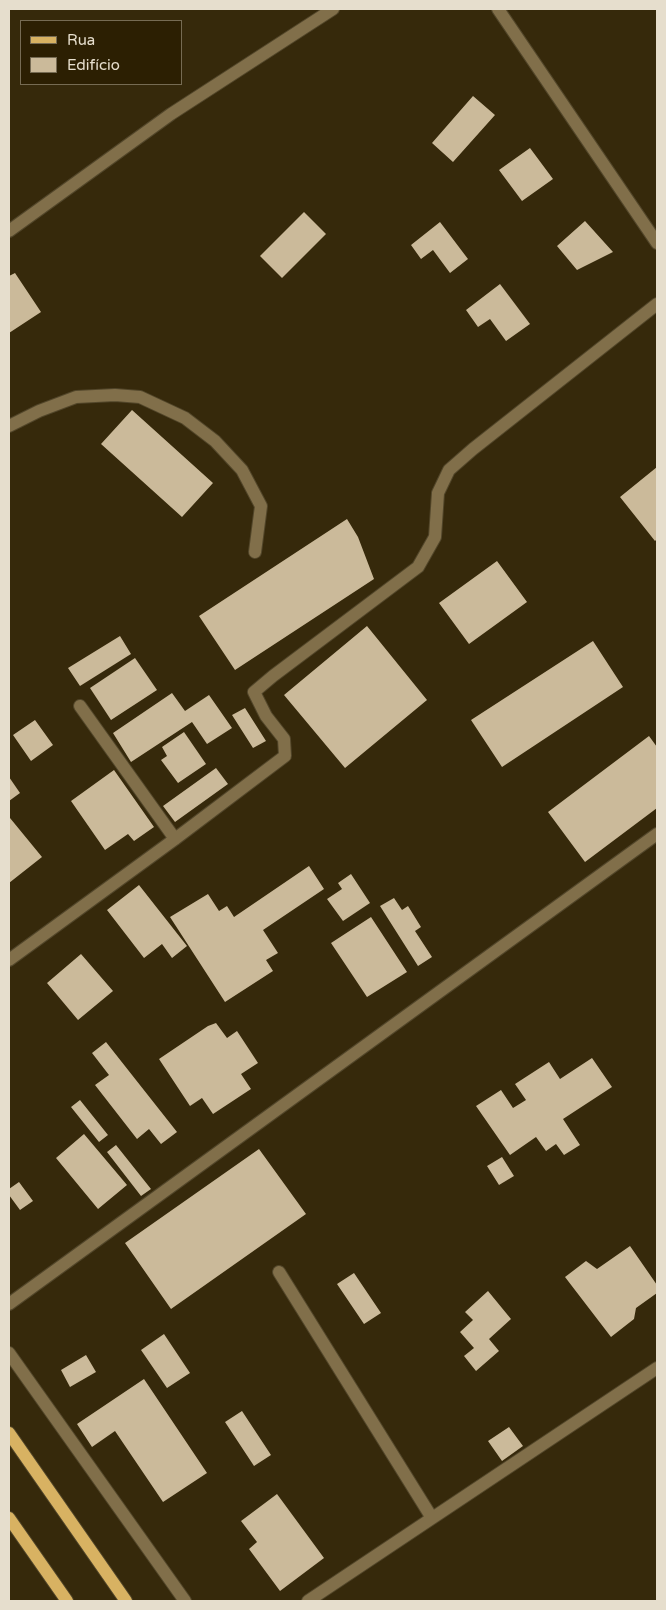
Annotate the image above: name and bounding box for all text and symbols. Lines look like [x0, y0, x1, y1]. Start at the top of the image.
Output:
legend [20, 20, 182, 85]
text: Rua [67, 31, 95, 49]
text: Edifício [67, 56, 120, 74]

